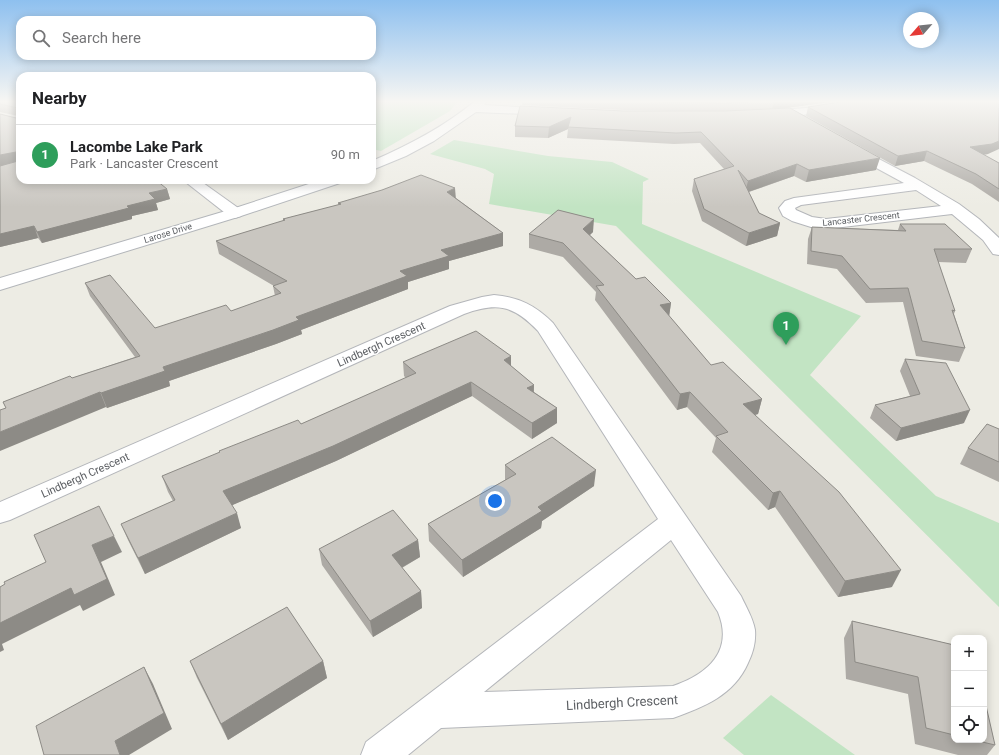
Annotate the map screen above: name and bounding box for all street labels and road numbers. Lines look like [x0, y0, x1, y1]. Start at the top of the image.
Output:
street label: Lancaster Crescent [822, 210, 900, 228]
street label: Larose Drive [143, 221, 193, 245]
street label: Lindbergh Crescent [335, 319, 428, 370]
street label: Lindbergh Crescent [39, 450, 132, 501]
street label: Lindbergh Crescent [566, 692, 679, 713]

